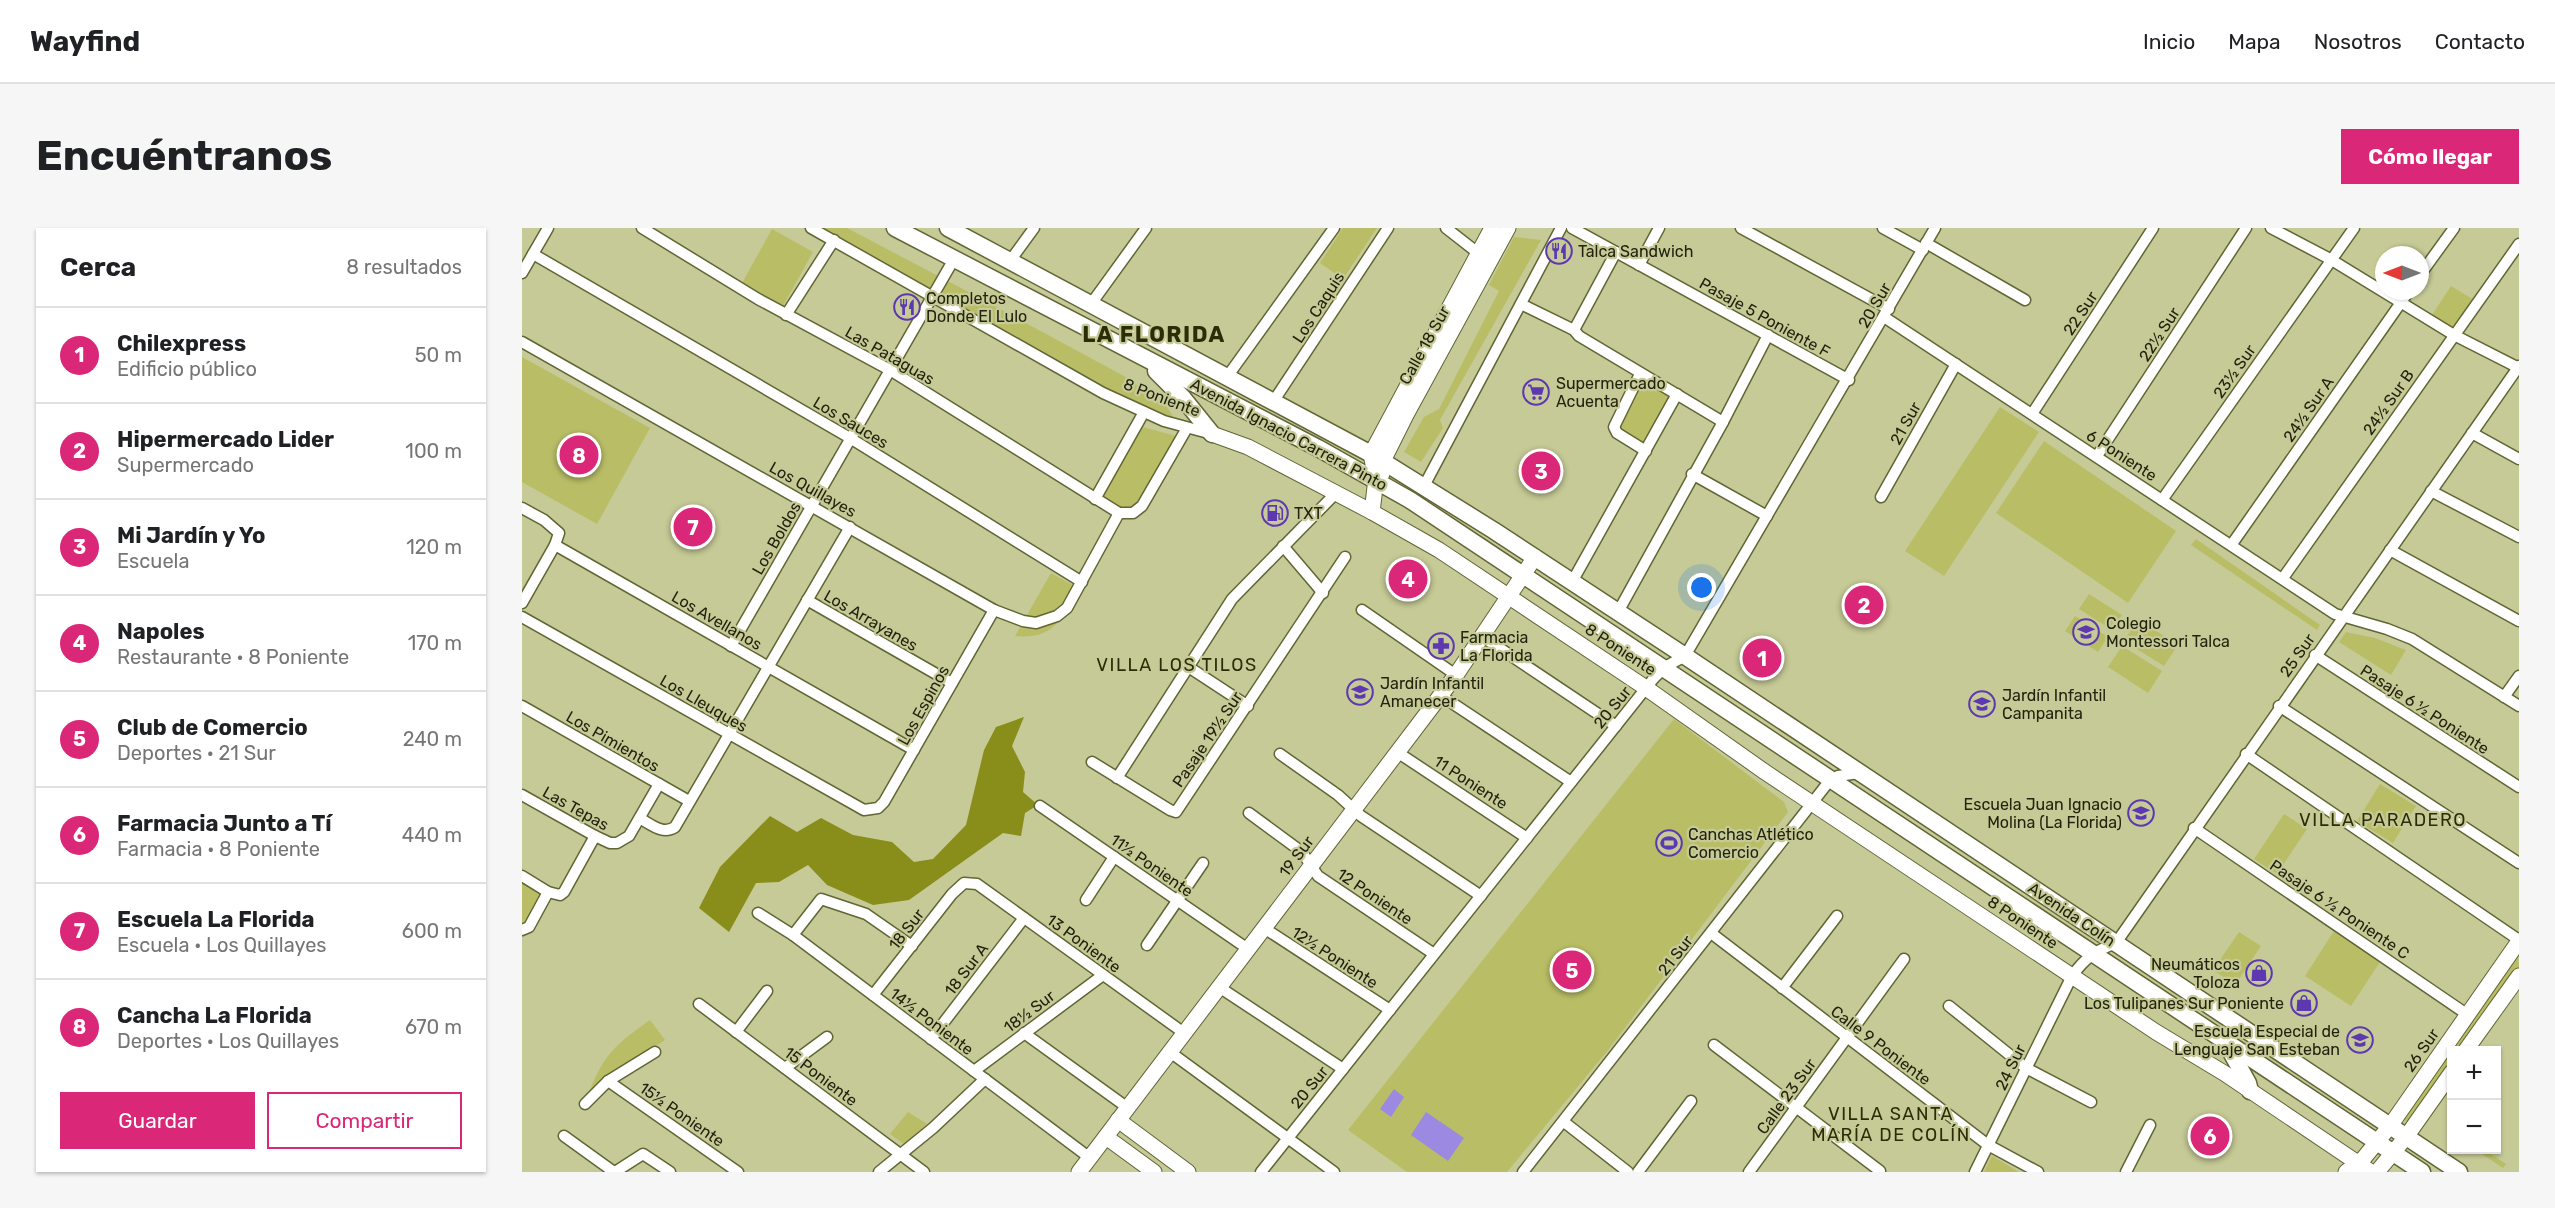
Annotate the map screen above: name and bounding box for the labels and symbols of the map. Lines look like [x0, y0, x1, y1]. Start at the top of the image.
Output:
restaurant icon: Talca Sandwich [1544, 236, 1574, 266]
place label: Talca Sandwich [1578, 242, 1693, 261]
north arrow [2375, 246, 2429, 300]
street label: Los Caquis [1288, 268, 1348, 346]
street label: Pasaje 5 Poniente F [1696, 274, 1833, 361]
street label: 20 Sur [1854, 279, 1895, 331]
street label: 22 Sur [2059, 288, 2102, 339]
place label: Completos Donde El Lulo [926, 289, 1027, 326]
restaurant icon: Completos Donde El Lulo [892, 292, 922, 322]
street label: Calle 18 Sur [1395, 303, 1454, 388]
street label: 22½ Sur [2135, 304, 2184, 365]
district label: LA FLORIDA [1082, 321, 1226, 348]
street label: Las Pataguas [842, 322, 938, 389]
street label: 23½ Sur [2209, 341, 2260, 402]
street label: 24½ Sur B [2359, 366, 2418, 439]
street label: 24½ Sur A [2279, 373, 2338, 445]
street label: 8 Poniente [1121, 374, 1203, 421]
street label: Avenida Ignacio Carrera Pinto [1187, 374, 1390, 495]
place label: Supermercado Acuenta [1556, 374, 1666, 411]
supermarket icon: Supermercado Acuenta [1521, 377, 1551, 407]
street label: Los Sauces [810, 393, 892, 452]
street label: 21 Sur [1886, 399, 1925, 448]
street label: 6 Poniente [2083, 426, 2161, 485]
pin: 8 [560, 432, 598, 478]
pin: 3 [1522, 448, 1560, 494]
street label: Los Quillayes [766, 458, 860, 521]
fuel station icon: TXT [1260, 498, 1290, 528]
street label: Los Boldos [748, 499, 805, 578]
pin: 7 [674, 504, 712, 550]
place label: TXT [1294, 504, 1323, 523]
pin: 4 [1388, 556, 1428, 602]
your location [1687, 573, 1716, 602]
pin: 2 [1844, 582, 1884, 628]
street label: Los Arrayanes [820, 586, 921, 655]
street label: Los Avellanos [668, 587, 765, 654]
place label: Colegio Montessori Talca [2106, 614, 2230, 651]
school or university icon: Colegio Montessori Talca [2071, 617, 2101, 647]
street label: 8 Poniente [1582, 619, 1660, 679]
place label: Farmacia La Florida [1460, 628, 1532, 665]
street label: 25 Sur [2276, 630, 2319, 681]
pharmacy icon: Farmacia La Florida [1426, 631, 1456, 661]
pin: 1 [1742, 636, 1782, 680]
district label: VILLA LOS TILOS [1096, 654, 1258, 676]
street label: Pasaje 6 ½ Poniente [2357, 661, 2493, 758]
street label: Los Espinos [894, 662, 953, 749]
street label: Los Lleuques [657, 671, 751, 736]
place label: Jardín Infantil Amanecer [1380, 674, 1484, 711]
school or university icon: Jardín Infantil Amanecer [1345, 677, 1375, 707]
street label: 20 Sur [1590, 682, 1635, 732]
place label: Jardín Infantil Campanita [2002, 686, 2106, 723]
street label: Pasaje 19½ Sur [1168, 688, 1246, 791]
school or university icon: Jardín Infantil Campanita [1967, 689, 1997, 719]
street label: Los Pimientos [563, 707, 663, 776]
street label: 11 Poniente [1430, 751, 1511, 813]
street label: Las Tepas [539, 782, 612, 834]
place label: Escuela Juan Ignacio Molina (La Florida) [1964, 795, 2122, 832]
school or university icon: Escuela Juan Ignacio Molina (La Florida) [2126, 798, 2156, 828]
district label: VILLA PARADERO [2299, 809, 2467, 831]
place label: Canchas Atlético Comercio [1688, 825, 1814, 862]
sports icon: Canchas Atlético Comercio [1654, 828, 1684, 858]
street label: 11½ Poniente [1107, 830, 1197, 901]
street label: 19 Sur [1275, 832, 1318, 880]
street label: Pasaje 6 ½ Poniente C [2266, 856, 2413, 963]
street label: 12 Poniente [1333, 864, 1416, 929]
street label: Avenida Colín [2025, 878, 2119, 950]
street label: 8 Poniente [1984, 892, 2062, 953]
street label: 18 Sur [885, 905, 928, 954]
street label: 13 Poniente [1043, 910, 1125, 977]
street label: 12½ Poniente [1288, 922, 1382, 992]
street label: 21 Sur [1654, 931, 1697, 979]
street label: 18 Sur A [941, 939, 992, 999]
pin: 5 [1552, 948, 1592, 992]
place label: Neumáticos Toloza [2151, 955, 2240, 992]
shop icon: Neumáticos Toloza [2244, 958, 2274, 988]
street label: 14½ Poniente [886, 984, 977, 1059]
street label: 18½ Sur [1000, 986, 1059, 1037]
shop icon: Los Tulipanes Sur Poniente [2289, 988, 2319, 1018]
place label: Los Tulipanes Sur Poniente [2084, 994, 2284, 1013]
street label: Calle 9 Poniente [1827, 1002, 1934, 1089]
place label: Escuela Especial de Lenguaje San Esteban [2174, 1022, 2340, 1059]
school or university icon: Escuela Especial de Lenguaje San Esteban [2345, 1025, 2375, 1055]
street label: 26 Sur [2400, 1025, 2443, 1076]
street label: 24 Sur [1991, 1041, 2030, 1093]
street label: 15 Poniente [780, 1043, 861, 1110]
street label: Calle 23 Sur [1753, 1055, 1820, 1138]
street label: 20 Sur [1287, 1062, 1332, 1112]
street label: 15½ Poniente [636, 1078, 728, 1151]
district label: VILLA SANTA MARÍA DE COLÍN [1811, 1103, 1971, 1146]
pin: 6 [2190, 1114, 2230, 1158]

